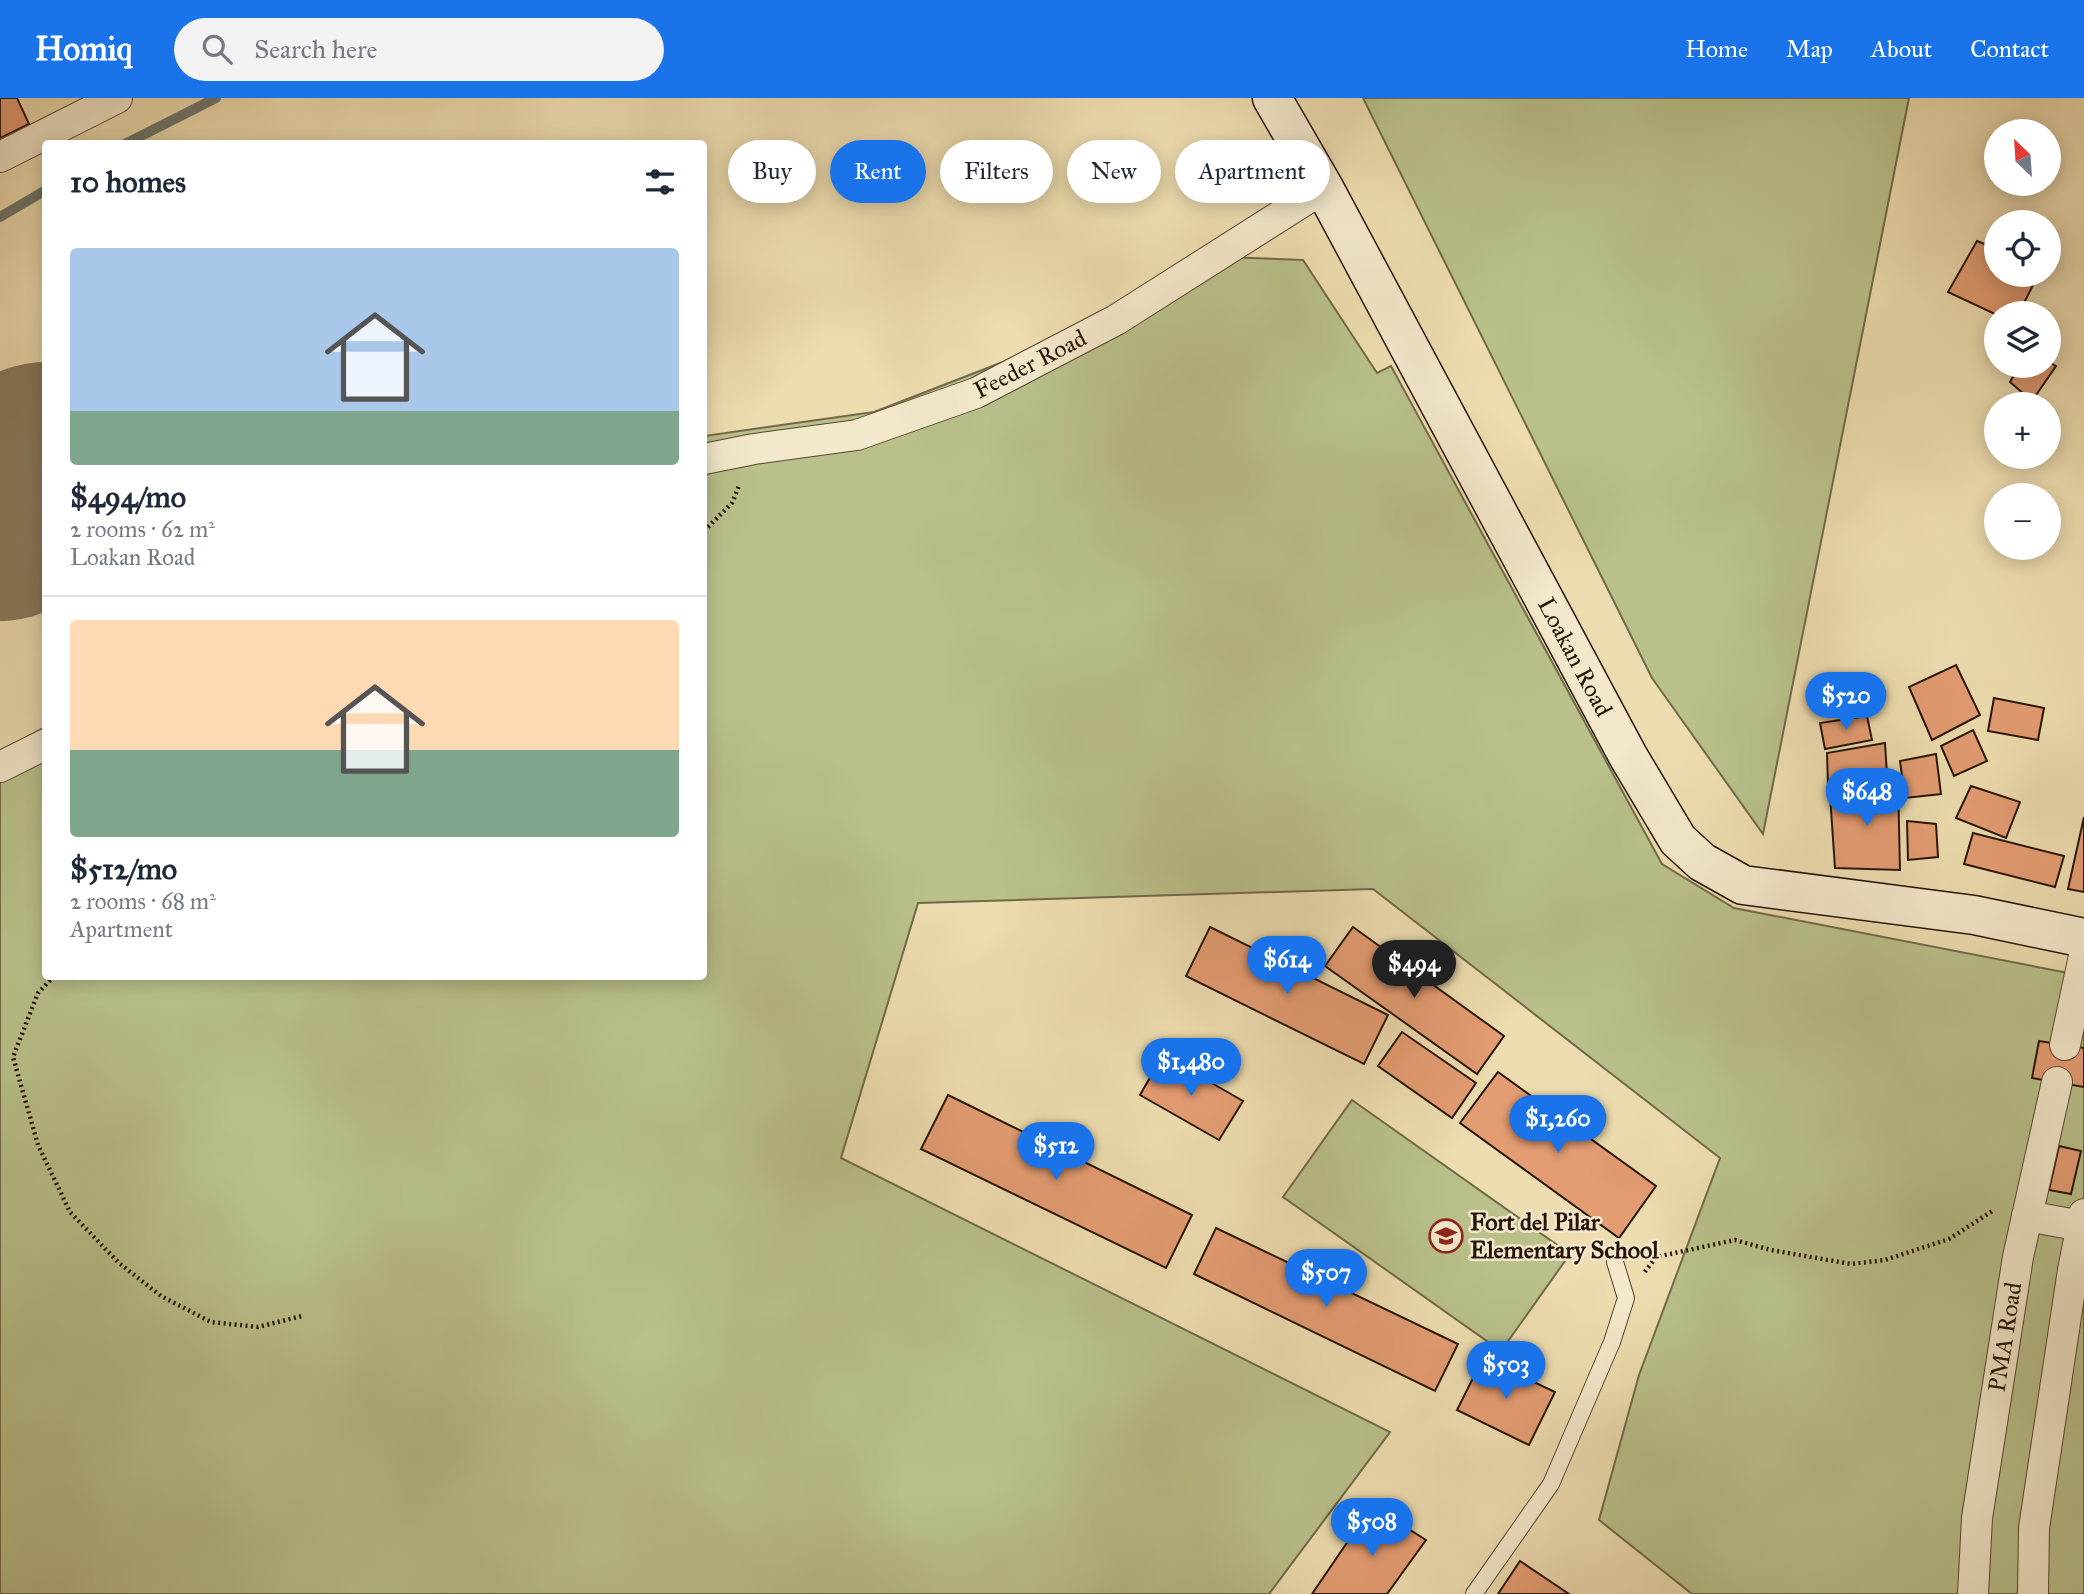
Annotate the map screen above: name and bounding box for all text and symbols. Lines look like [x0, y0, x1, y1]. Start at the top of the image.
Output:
search box [174, 18, 664, 81]
text: Homiq [35, 29, 132, 69]
icon: search [198, 30, 236, 68]
text: Search here [254, 33, 377, 65]
text: Home [1685, 34, 1748, 64]
text: Map [1786, 34, 1833, 64]
text: About [1871, 34, 1932, 64]
text: Contact [1970, 34, 2049, 64]
north arrow [1984, 119, 2062, 196]
map controls [1984, 119, 2061, 560]
chip: Buy [728, 140, 816, 203]
chip: Rent [830, 140, 926, 203]
chip: Filters [940, 140, 1053, 203]
chip: New [1067, 140, 1161, 203]
chip: Apartment [1175, 140, 1330, 203]
icon: filters [641, 163, 679, 201]
text: 10 homes [70, 164, 186, 200]
button: locate [1984, 210, 2061, 287]
icon: home [312, 294, 438, 420]
button: layers [1984, 301, 2061, 378]
street label: Feeder Road [969, 323, 1091, 405]
button: + [1984, 392, 2061, 469]
text: $494/mo [70, 479, 186, 515]
button: − [1984, 483, 2061, 560]
text: 2 rooms · 62 m² [70, 515, 215, 543]
text: Loakan Road [70, 543, 195, 571]
street label: Loakan Road [1531, 592, 1619, 722]
icon: home [312, 666, 438, 792]
pin: $520 [1805, 672, 1887, 732]
text: $520 [1821, 681, 1871, 709]
pin: $648 [1826, 768, 1908, 828]
text: $648 [1842, 777, 1892, 805]
text: $512/mo [70, 851, 177, 887]
text: 2 rooms · 68 m² [70, 887, 216, 915]
text: Apartment [70, 915, 173, 943]
pin: $614 [1246, 936, 1328, 996]
pin: $494 [1373, 940, 1455, 1000]
text: $614 [1263, 945, 1311, 973]
text: $494 [1388, 949, 1440, 977]
pin: $1,480 [1134, 1038, 1248, 1098]
text: $1,480 [1157, 1047, 1225, 1075]
pin: $1,260 [1501, 1096, 1615, 1155]
text: $1,260 [1525, 1104, 1591, 1132]
pin: $512 [1015, 1122, 1097, 1182]
text: $512 [1034, 1131, 1078, 1159]
place label: Fort del Pilar Elementary School [1470, 1207, 1659, 1265]
school or university icon: Fort del Pilar Elementary School [1427, 1217, 1465, 1255]
pin: $507 [1285, 1250, 1367, 1309]
text: $507 [1301, 1258, 1351, 1286]
street label: PMA Road [1982, 1280, 2028, 1394]
pin: $503 [1465, 1342, 1547, 1401]
text: $503 [1482, 1350, 1530, 1378]
pin: $508 [1331, 1498, 1413, 1558]
text: $508 [1347, 1507, 1397, 1535]

